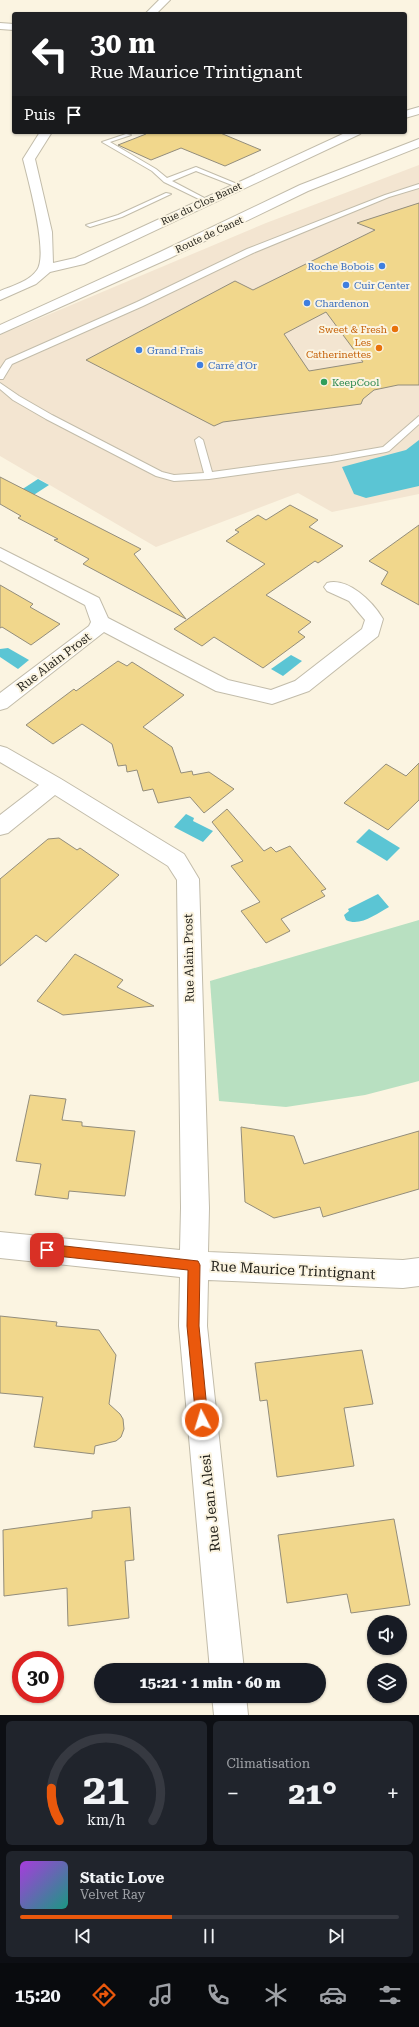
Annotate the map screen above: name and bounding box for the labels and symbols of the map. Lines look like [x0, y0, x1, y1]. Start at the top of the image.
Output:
street label: Rue du Clos Banet [159, 180, 243, 227]
street label: Route de Canet [174, 214, 245, 255]
place label: Roche Bobois [308, 261, 374, 272]
marker: Roche Bobois [377, 261, 387, 271]
marker: Cuir Center [341, 280, 351, 290]
place label: Cuir Center [354, 280, 410, 291]
marker: Chardenon [302, 298, 312, 308]
place label: Chardenon [315, 298, 370, 309]
place label: Sweet & Fresh [319, 324, 388, 335]
marker: Sweet & Fresh [390, 324, 400, 334]
place label: Les Catherinettes [306, 337, 371, 360]
marker: Les Catherinettes [374, 343, 384, 353]
marker: Grand Frais [134, 345, 144, 355]
place label: Grand Frais [147, 345, 203, 356]
marker: Carré d'Or [195, 360, 205, 370]
place label: Carré d'Or [208, 360, 257, 371]
marker: KeepCool [319, 377, 329, 387]
place label: KeepCool [332, 377, 379, 388]
street label: Rue Alain Prost [14, 629, 94, 694]
street label: Rue Alain Prost [181, 913, 197, 1002]
pin [30, 1233, 64, 1267]
street label: Rue Maurice Trintignant [210, 1258, 376, 1282]
position arrow [181, 1399, 223, 1441]
street label: Rue Jean Alesi [197, 1453, 223, 1553]
speed limit sign: 30 [12, 1651, 64, 1703]

